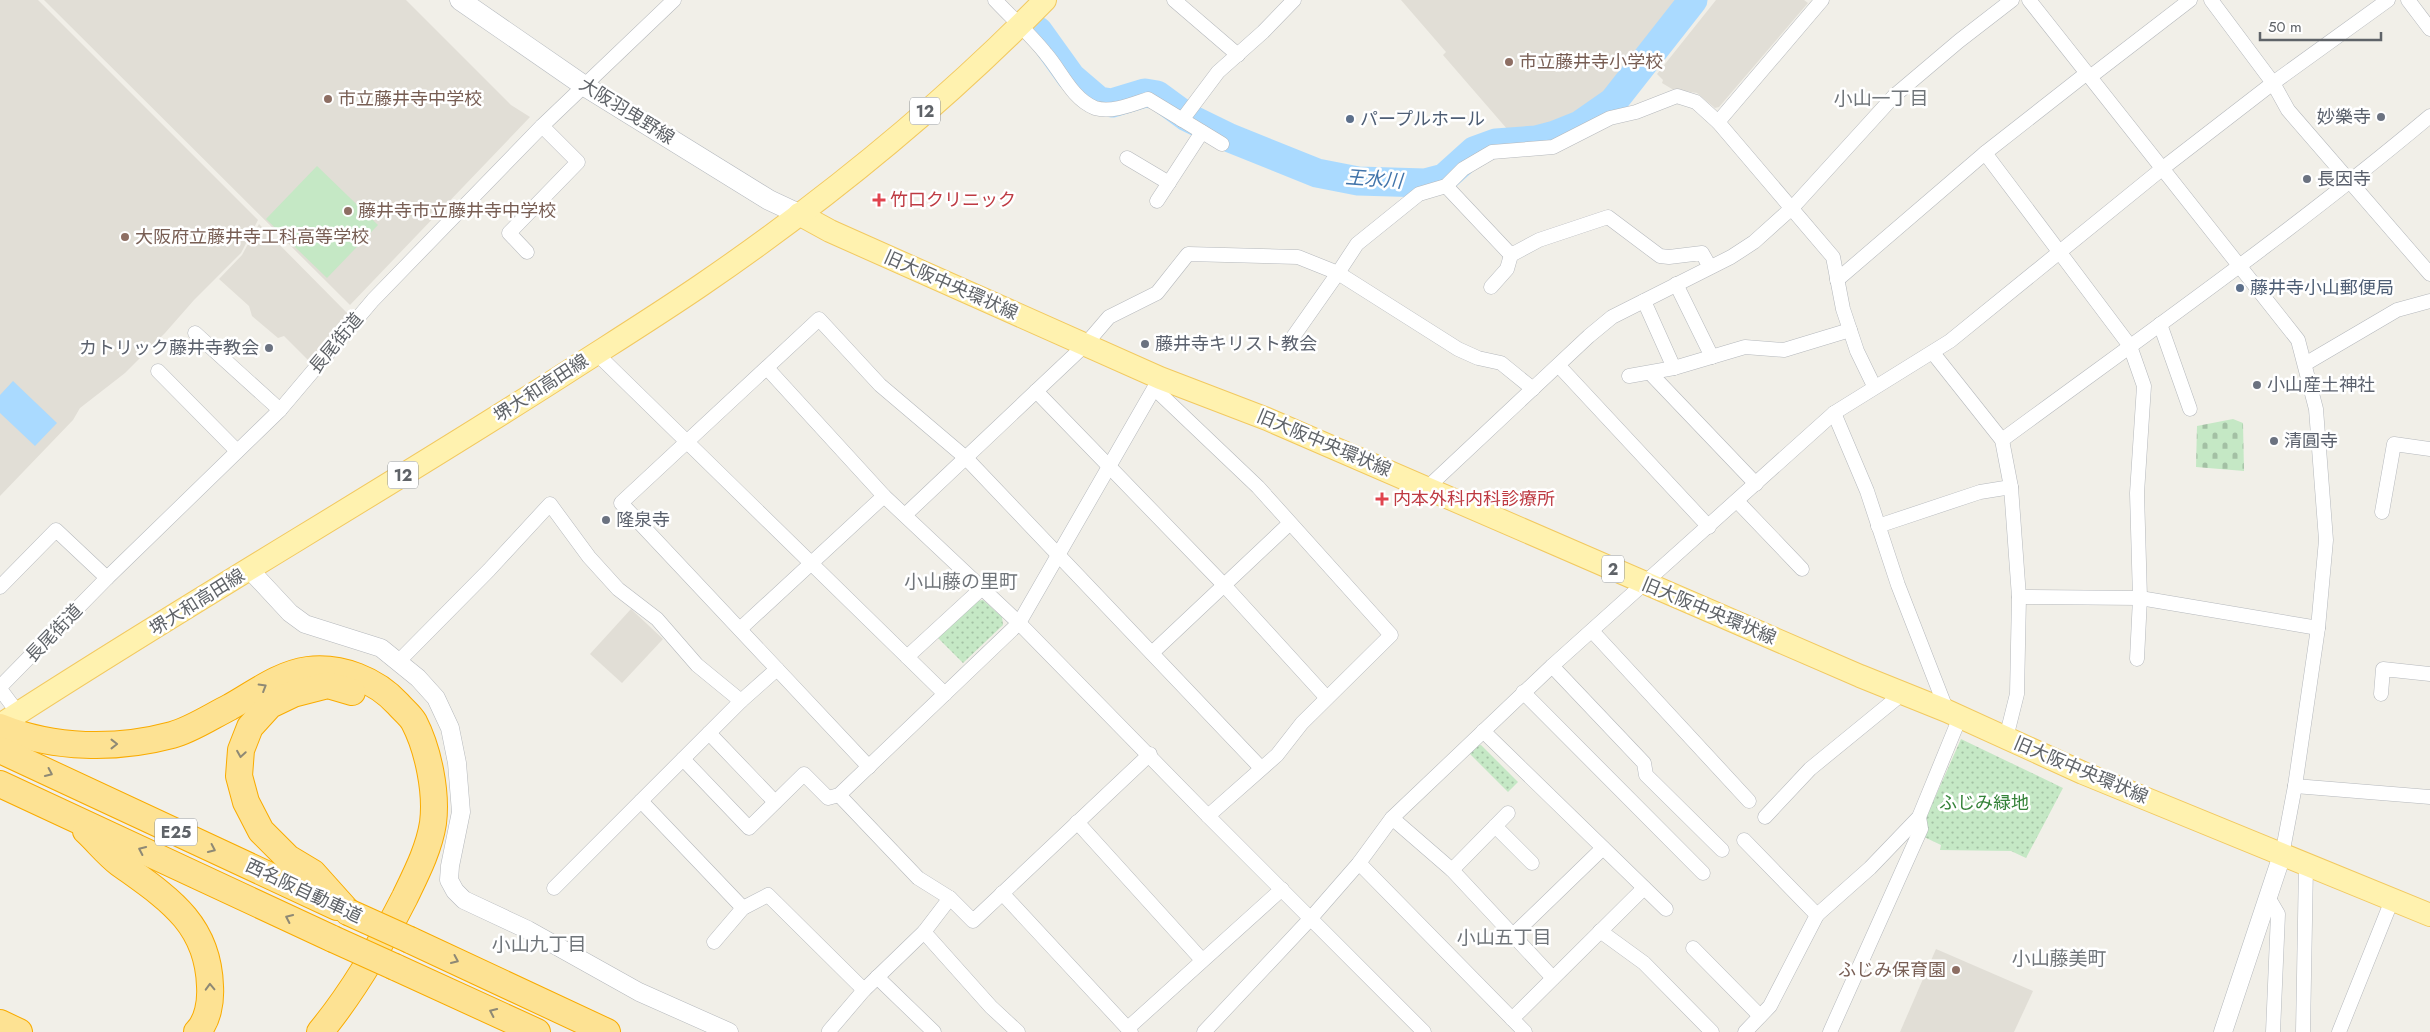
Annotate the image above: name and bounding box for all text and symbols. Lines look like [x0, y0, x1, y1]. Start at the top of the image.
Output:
scale bar [2260, 10, 2381, 42]
text: 50 m [2268, 16, 2302, 38]
place label: 市立藤井寺小学校 [1519, 49, 1663, 75]
marker: 市立藤井寺小学校 [1503, 56, 1515, 68]
street label: 大阪羽曳野線 [574, 71, 680, 151]
district label: 小山一丁目 [1833, 85, 1929, 112]
place label: 市立藤井寺中学校 [338, 86, 482, 112]
marker: 市立藤井寺中学校 [322, 93, 334, 105]
road number: 12 [910, 98, 940, 124]
place label: 妙樂寺 [2317, 104, 2371, 130]
place label: パープルホール [1360, 106, 1485, 132]
marker: 妙樂寺 [2375, 111, 2387, 123]
marker: パープルホール [1344, 113, 1356, 125]
water label: 王水川 [1345, 164, 1405, 195]
place label: 長因寺 [2317, 166, 2371, 192]
marker: 長因寺 [2301, 173, 2313, 185]
place label: 竹口クリニック [890, 187, 1016, 213]
marker: 竹口クリニック [872, 193, 886, 207]
place label: 藤井寺市立藤井寺中学校 [358, 198, 556, 224]
marker: 藤井寺市立藤井寺中学校 [342, 205, 354, 217]
place label: 大阪府立藤井寺工科高等学校 [135, 224, 369, 250]
marker: 大阪府立藤井寺工科高等学校 [119, 231, 131, 243]
street label: 旧大阪中央環状線 [880, 244, 1022, 326]
place label: 藤井寺小山郵便局 [2250, 275, 2394, 301]
marker: 藤井寺小山郵便局 [2234, 282, 2246, 294]
street label: 長尾街道 [303, 307, 369, 379]
place label: 藤井寺キリスト教会 [1155, 331, 1317, 357]
place label: カトリック藤井寺教会 [79, 335, 259, 361]
marker: 藤井寺キリスト教会 [1139, 338, 1151, 350]
marker: カトリック藤井寺教会 [263, 342, 275, 354]
street label: 堺大和高田線 [489, 348, 593, 428]
place label: 小山産土神社 [2267, 372, 2375, 398]
marker: 小山産土神社 [2251, 379, 2263, 391]
street label: 旧大阪中央環状線 [1253, 403, 1395, 483]
place label: 清圓寺 [2284, 428, 2338, 454]
marker: 清圓寺 [2268, 435, 2280, 447]
road number: 12 [388, 462, 418, 488]
place label: 内本外科内科診療所 [1393, 486, 1555, 512]
marker: 内本外科内科診療所 [1375, 492, 1389, 506]
place label: 隆泉寺 [616, 507, 670, 533]
marker: 隆泉寺 [600, 514, 612, 526]
road number: 2 [1602, 556, 1624, 582]
street label: 堺大和高田線 [144, 562, 250, 642]
district label: 小山藤の里町 [904, 568, 1018, 595]
street label: 旧大阪中央環状線 [1638, 571, 1780, 651]
street label: 長尾街道 [20, 598, 88, 668]
one-way arrow [258, 683, 267, 693]
street label: 旧大阪中央環状線 [2010, 730, 2152, 810]
one-way arrow [110, 739, 118, 750]
one-way arrow [237, 750, 247, 759]
one-way arrow [44, 767, 53, 777]
park label: ふじみ緑地 [1939, 790, 2029, 816]
road number: E25 [155, 819, 197, 846]
one-way arrow [207, 842, 216, 853]
one-way arrow [138, 846, 147, 856]
street label: 西名阪自動車道 [241, 853, 367, 929]
one-way arrow [285, 914, 294, 924]
district label: 小山五丁目 [1456, 924, 1552, 951]
district label: 小山九丁目 [491, 931, 587, 958]
district label: 小山藤美町 [2011, 945, 2107, 972]
one-way arrow [450, 954, 459, 965]
place label: ふじみ保育園 [1838, 957, 1946, 983]
marker: ふじみ保育園 [1950, 964, 1962, 976]
one-way arrow [205, 983, 215, 990]
one-way arrow [489, 1008, 498, 1018]

